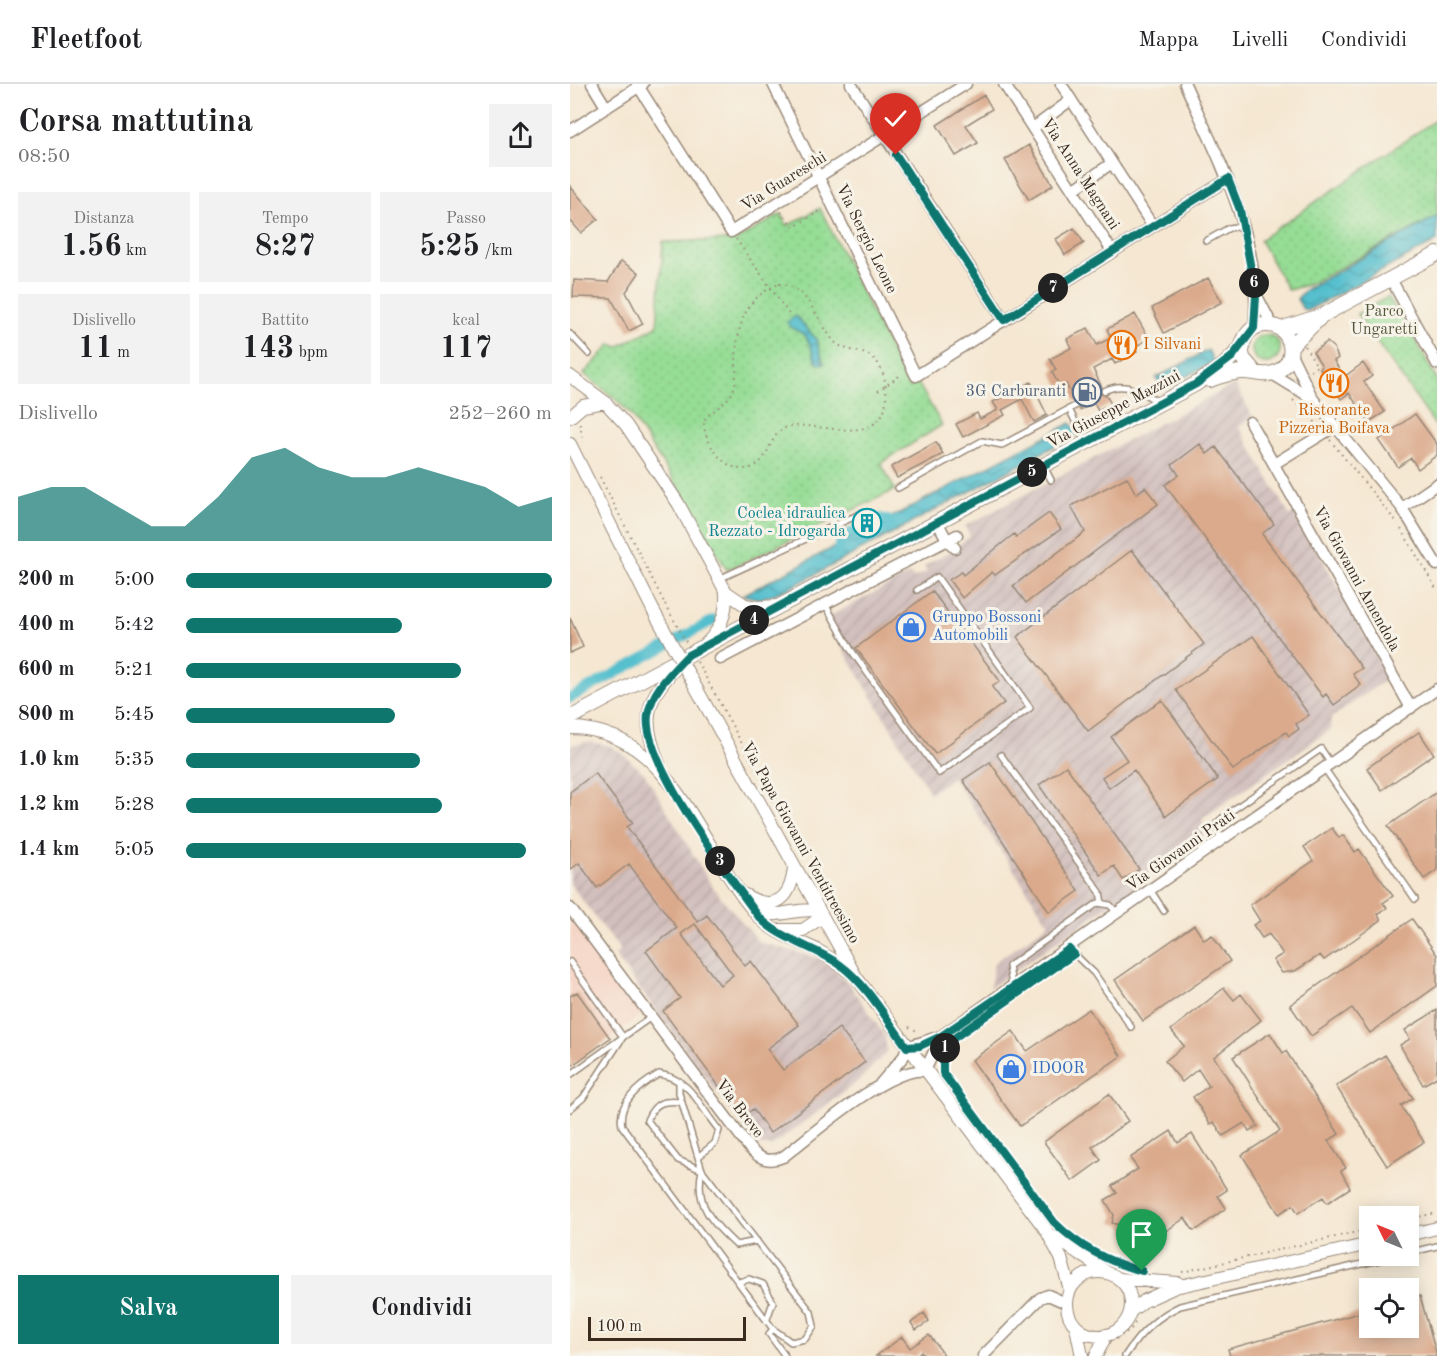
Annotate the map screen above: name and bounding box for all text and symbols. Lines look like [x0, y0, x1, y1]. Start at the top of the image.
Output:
text: Fleetfoot [30, 27, 142, 55]
text: Mappa [1138, 30, 1199, 51]
text: Livelli [1232, 30, 1288, 51]
text: Condividi [1321, 30, 1407, 51]
pin [870, 93, 921, 155]
icon: check [879, 102, 912, 135]
button: share [489, 104, 552, 167]
text: Corsa mattutina [18, 106, 253, 139]
street label: Via Anna Magnani [1038, 115, 1122, 233]
text: 08:50 [18, 147, 70, 167]
street label: Via Guareschi [739, 149, 829, 215]
street label: Via Sergio Leone [833, 182, 899, 296]
text: Distanza [74, 211, 134, 227]
text: Tempo [262, 211, 308, 227]
text: Passo [446, 211, 486, 227]
text: 1.56 [61, 232, 122, 262]
text: 8:27 [255, 232, 315, 262]
text: 5:25 [419, 232, 480, 262]
text: km [122, 243, 147, 259]
text: /km [480, 243, 513, 259]
pin: 6 [1239, 268, 1269, 298]
pin: 7 [1038, 273, 1068, 303]
text: 6 [1249, 275, 1259, 291]
text: 7 [1048, 280, 1058, 296]
park label: Parco Ungaretti [1350, 304, 1418, 338]
text: Dislivello [72, 313, 136, 329]
text: Battito [261, 313, 309, 329]
text: kcal [452, 313, 480, 329]
restaurant icon: I Silvani [1106, 329, 1138, 361]
text: 11 [78, 334, 113, 364]
text: 143 [242, 334, 294, 364]
text: 117 [440, 334, 492, 364]
place label: I Silvani [1143, 337, 1201, 353]
text: m [113, 345, 130, 361]
text: bpm [294, 345, 328, 361]
restaurant icon: Ristorante Pizzeria Boifava [1318, 367, 1350, 399]
street label: Via Giuseppe Mazzini [1045, 368, 1183, 452]
fuel station icon: 3G Carburanti [1071, 376, 1103, 408]
place label: 3G Carburanti [966, 384, 1066, 400]
place label: Ristorante Pizzeria Boifava [1278, 403, 1390, 437]
text: Dislivello [18, 404, 98, 424]
text: 252–260 m [449, 404, 552, 424]
pin: 5 [1017, 457, 1047, 487]
text: 5 [1027, 464, 1037, 480]
street label: Via Giovanni Amendola [1310, 504, 1403, 654]
place label: Coclea idraulica Rezzato - Idrogarda [708, 506, 846, 540]
building icon: Coclea idraulica Rezzato - Idrogarda [851, 507, 883, 539]
text: 200 m [18, 570, 74, 590]
text: 5:00 [114, 570, 154, 590]
pin: 4 [739, 605, 769, 635]
place label: Gruppo Bossoni Automobili [932, 610, 1041, 644]
shop icon: Gruppo Bossoni Automobili [895, 611, 927, 643]
text: 4 [749, 612, 759, 628]
text: 400 m [18, 615, 74, 635]
text: 5:42 [114, 615, 154, 635]
text: 600 m [18, 660, 74, 680]
text: 5:21 [114, 660, 154, 680]
text: 800 m [18, 705, 74, 725]
text: 5:45 [114, 705, 154, 725]
street label: Via Papa Giovanni Ventitreesimo [738, 740, 862, 946]
text: 1.0 km [18, 750, 80, 770]
text: 5:35 [114, 750, 154, 770]
text: 1.2 km [18, 795, 80, 815]
text: 5:28 [114, 795, 154, 815]
street label: Via Giovanni Prati [1124, 808, 1238, 894]
text: 1.4 km [18, 840, 80, 860]
text: 5:05 [114, 840, 154, 860]
pin: 3 [705, 846, 735, 876]
text: 3 [715, 853, 725, 869]
pin: 1 [930, 1033, 960, 1063]
text: 1 [940, 1040, 950, 1056]
shop icon: IDOOR [995, 1053, 1027, 1085]
place label: IDOOR [1032, 1061, 1085, 1077]
street label: Via Breve [712, 1077, 766, 1141]
north arrow [1359, 1206, 1419, 1266]
map controls [1359, 1206, 1419, 1338]
pin [1116, 1209, 1167, 1271]
icon: arrive [1125, 1218, 1158, 1251]
button: Salva [18, 1275, 279, 1344]
button: Condividi [291, 1275, 552, 1344]
button: locate [1359, 1278, 1419, 1338]
scale bar [588, 1314, 746, 1342]
text: 100 m [597, 1319, 642, 1335]

